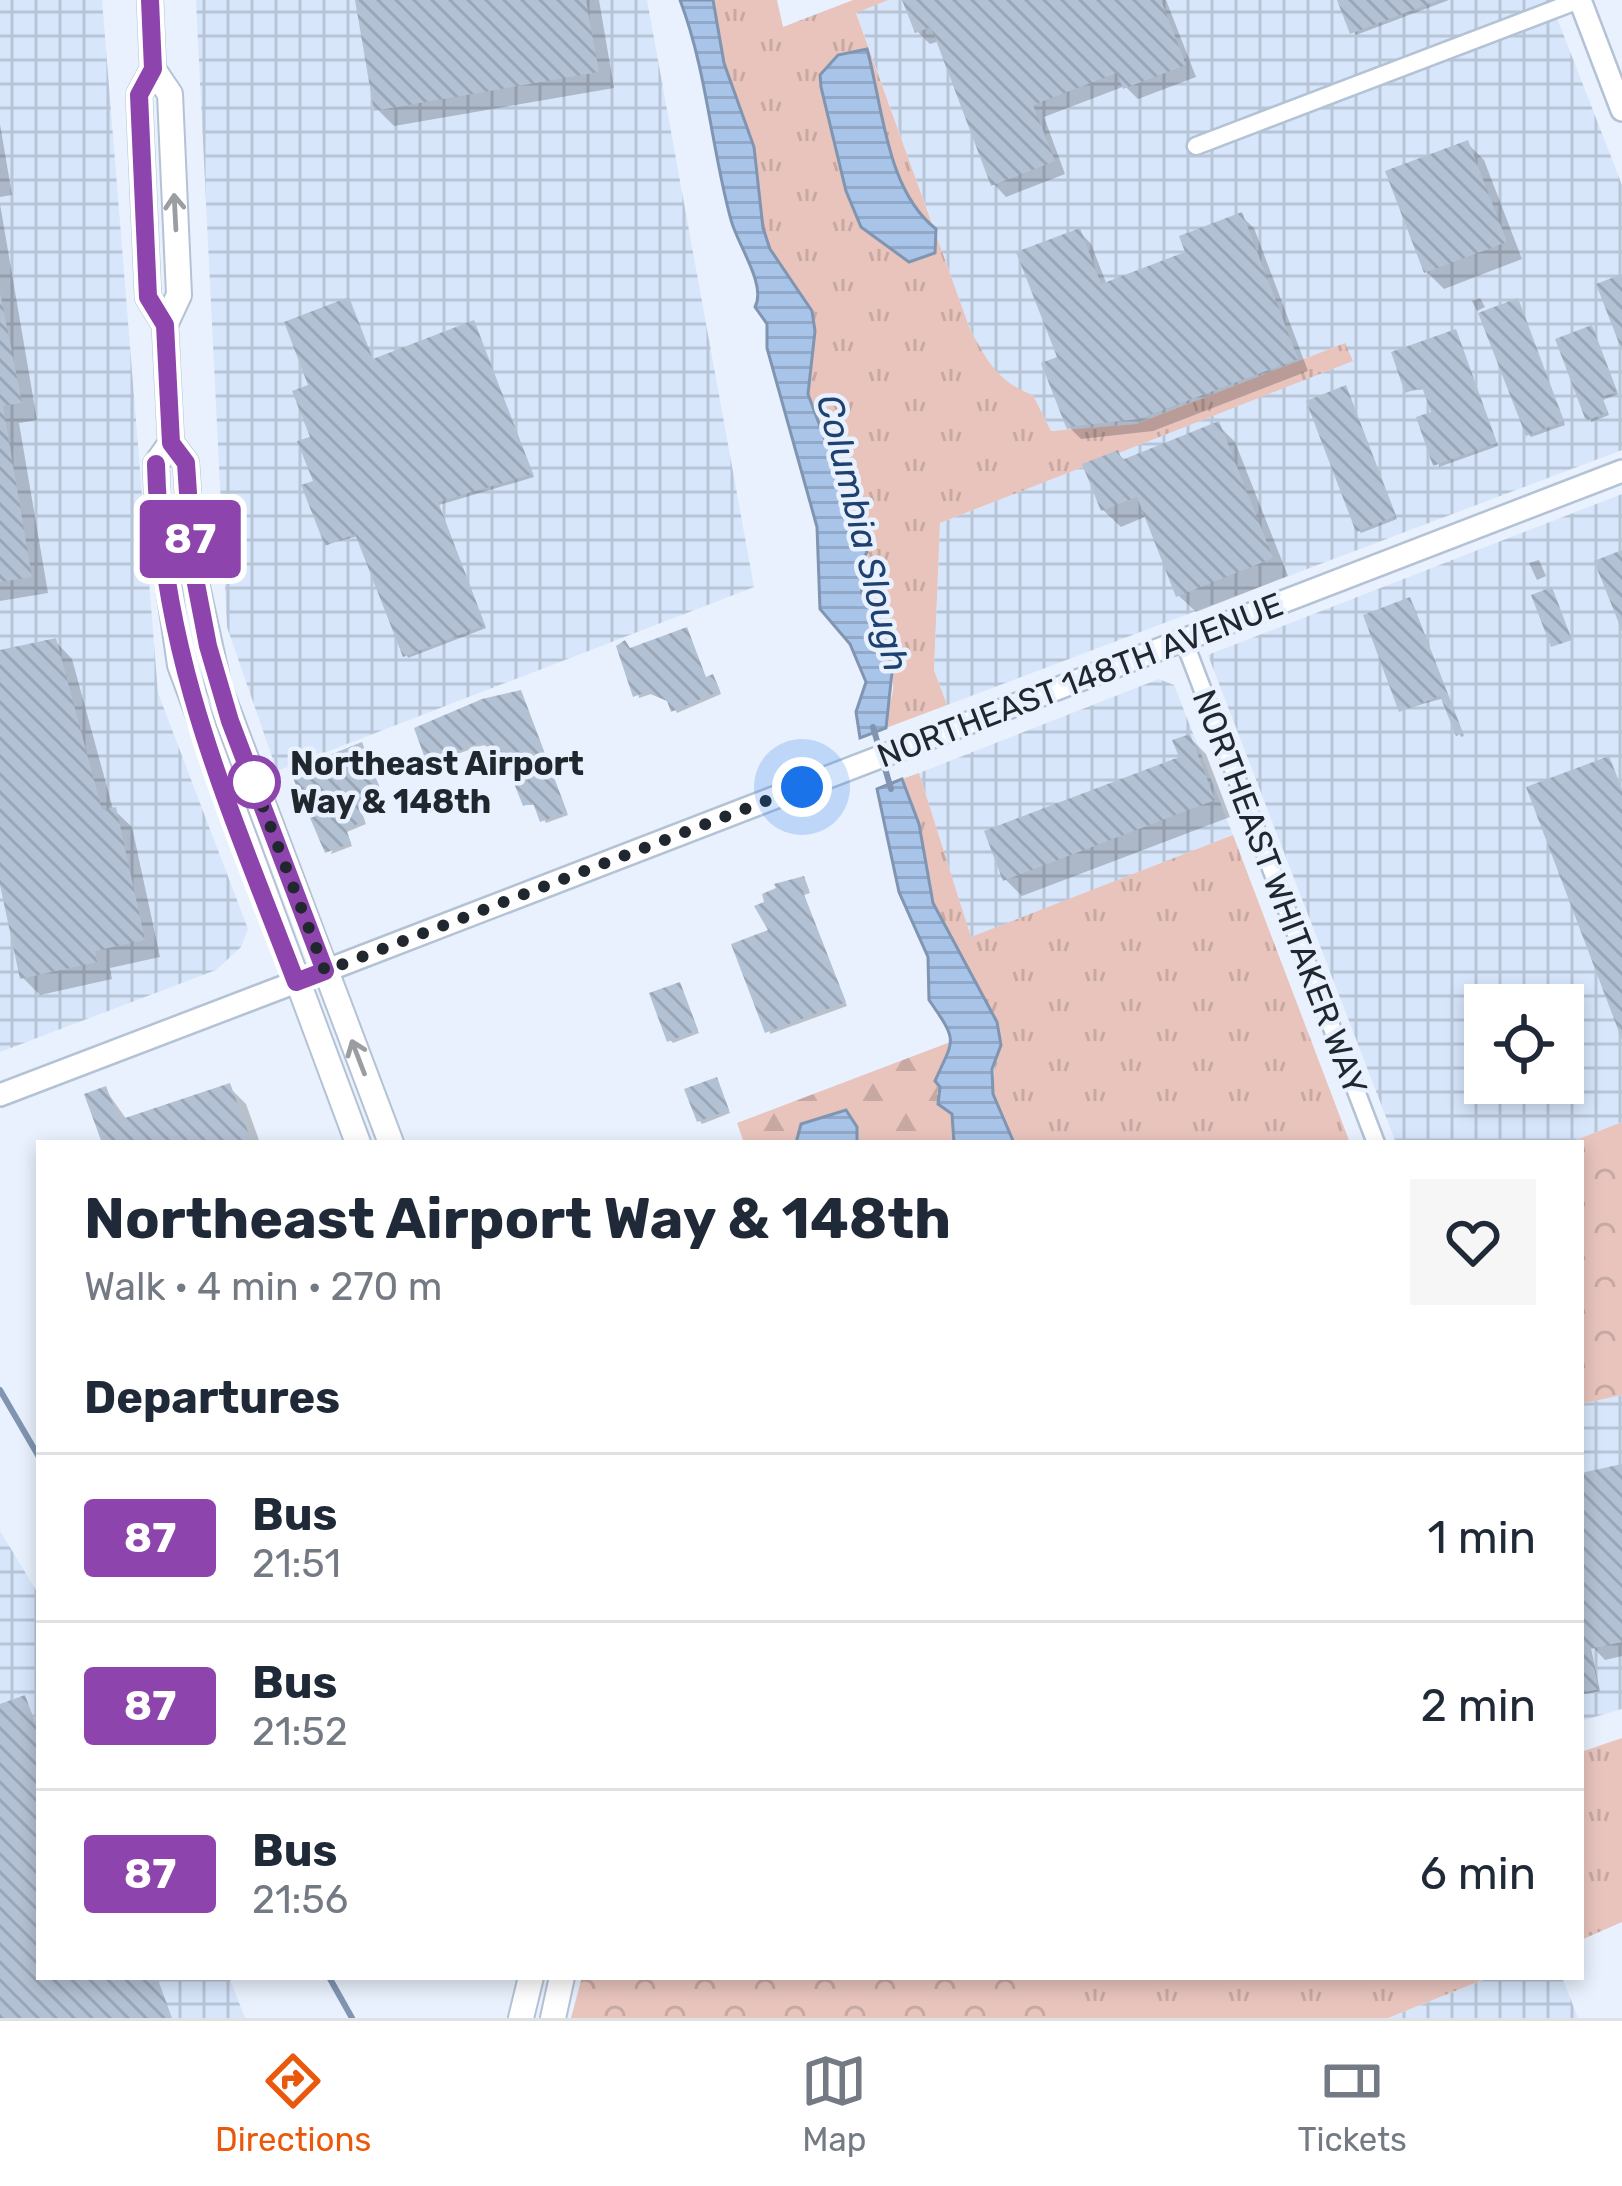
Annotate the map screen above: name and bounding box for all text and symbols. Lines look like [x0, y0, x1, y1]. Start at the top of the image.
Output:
one-way arrow [163, 193, 186, 232]
water label: Columbia Slough [808, 390, 918, 676]
line badge: 87 [136, 500, 244, 578]
text: 87 [164, 514, 216, 564]
street label: NORTHEAST 148TH AVENUE [872, 585, 1288, 775]
street label: NORTHEAST WHITAKER WAY [1185, 684, 1375, 1100]
place label: Northeast Airport Way & 148th [290, 744, 584, 821]
marker: Northeast Airport Way & 148th [229, 757, 279, 807]
your location [772, 757, 832, 817]
map controls [1464, 984, 1584, 1104]
button: locate [1464, 984, 1584, 1104]
one-way arrow [346, 1040, 368, 1077]
button: heart [1410, 1179, 1536, 1305]
text: Northeast Airport Way & 148th [84, 1185, 951, 1252]
text: Walk · 4 min · 270 m [84, 1264, 443, 1310]
text: Departures [84, 1371, 340, 1424]
text: Bus [252, 1488, 337, 1541]
text: 1 min [1428, 1511, 1536, 1564]
text: 87 [124, 1513, 176, 1563]
text: 21:51 [252, 1541, 341, 1587]
text: Bus [252, 1656, 337, 1709]
text: 2 min [1420, 1679, 1536, 1732]
text: 87 [124, 1681, 176, 1731]
text: 21:52 [252, 1709, 348, 1755]
text: Bus [252, 1824, 337, 1877]
text: 6 min [1420, 1847, 1536, 1900]
text: 87 [124, 1849, 176, 1899]
text: 21:56 [252, 1877, 348, 1923]
tab: Directions [215, 2048, 371, 2159]
tab: Map [801, 2048, 867, 2159]
tab: Tickets [1297, 2048, 1407, 2159]

